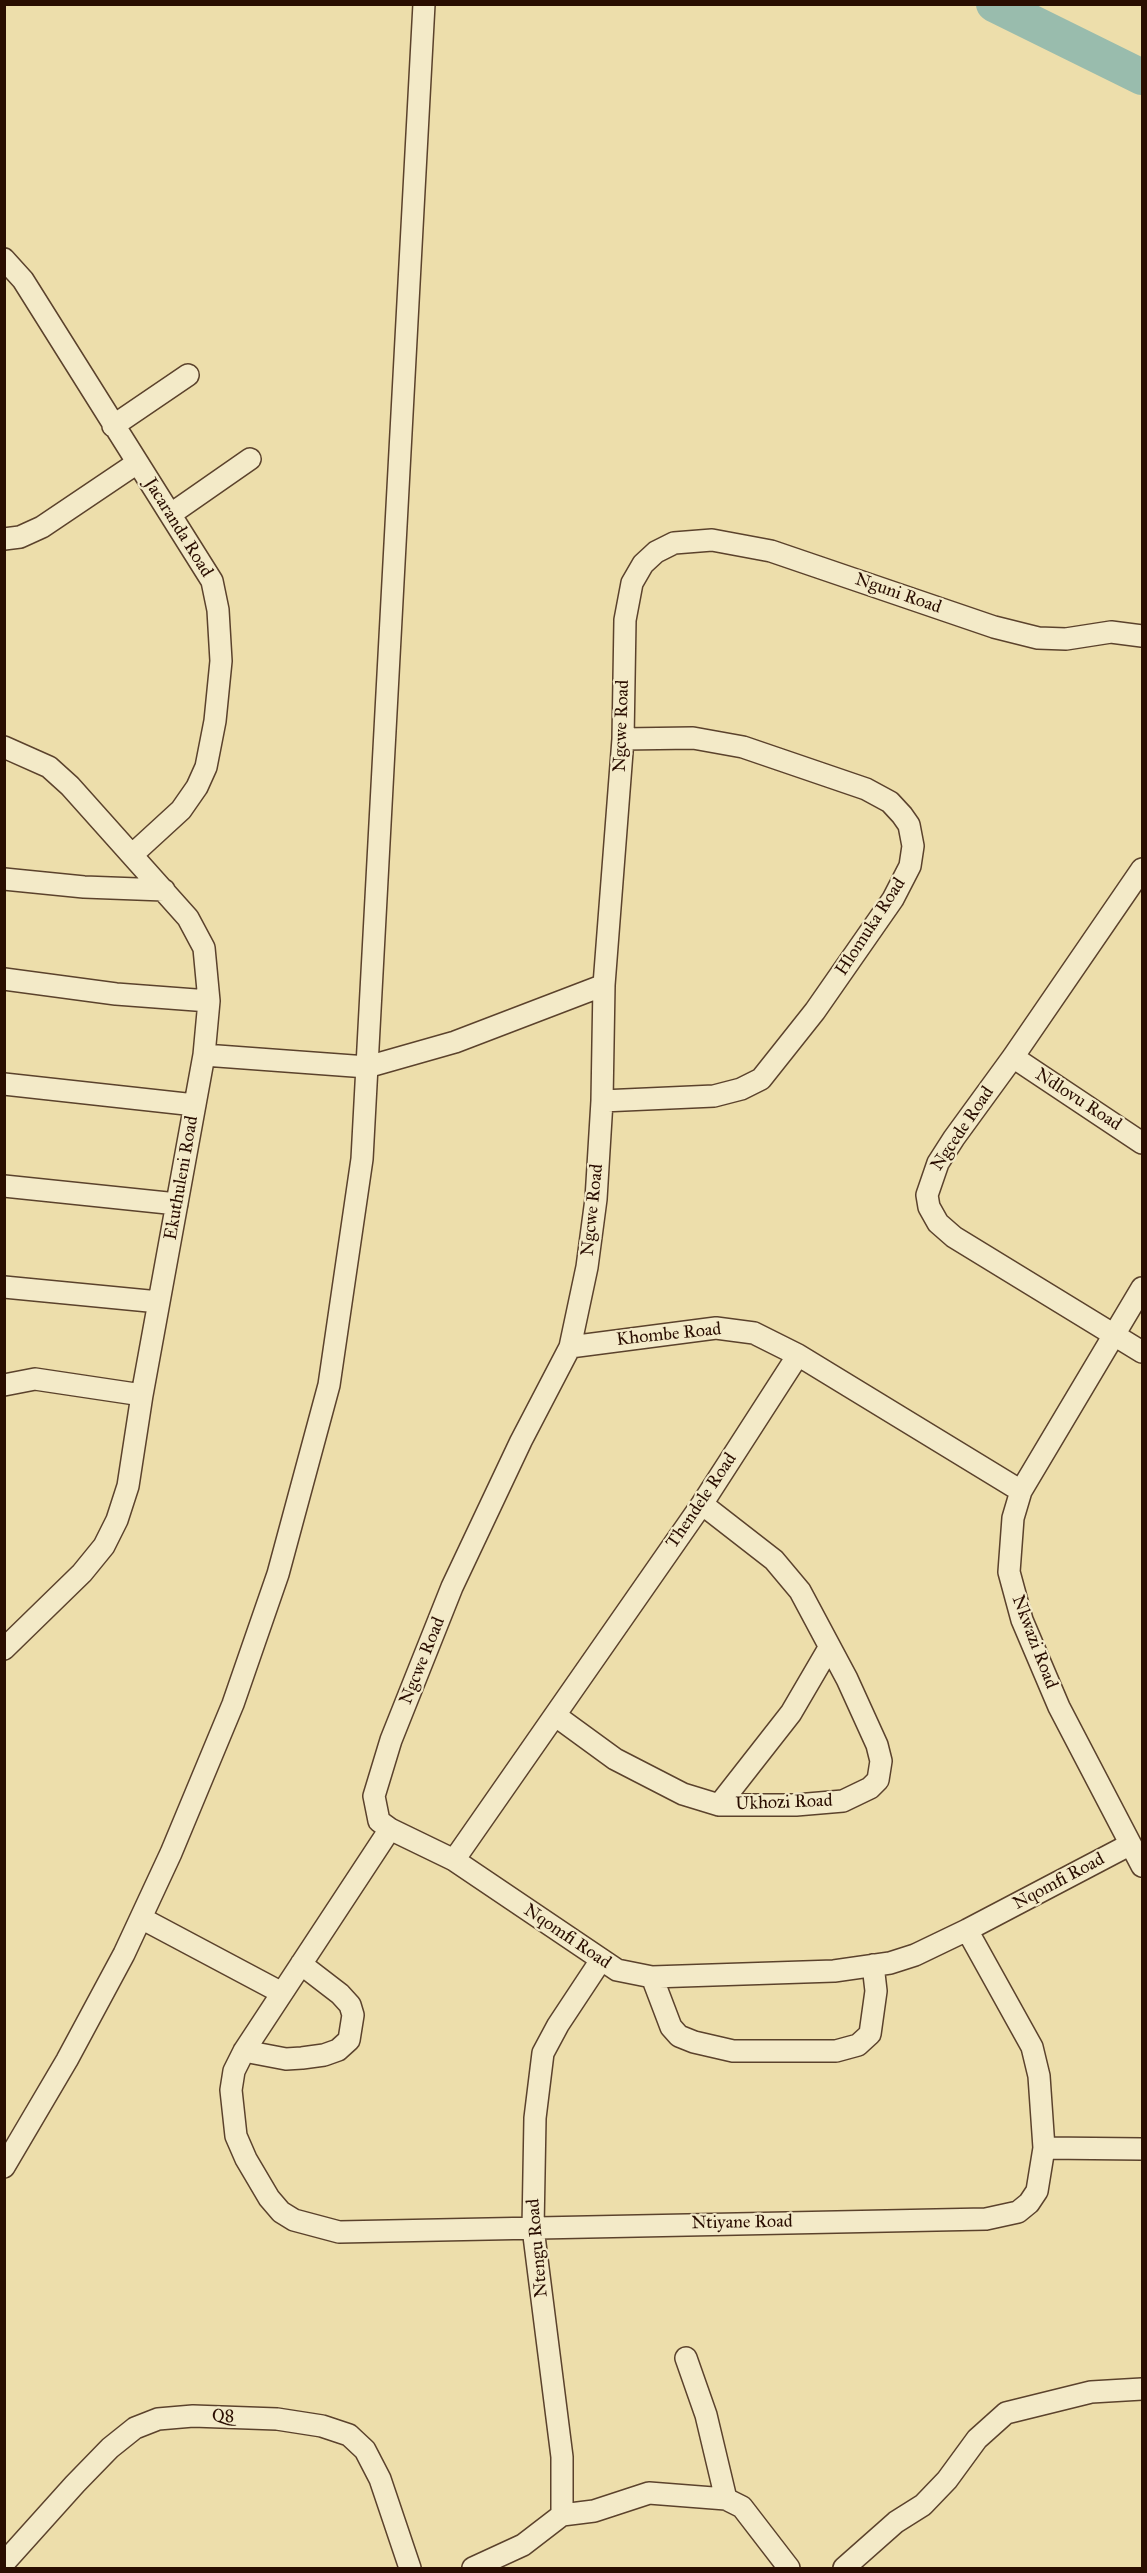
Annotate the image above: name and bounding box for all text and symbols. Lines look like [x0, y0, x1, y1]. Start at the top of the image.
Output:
street label: Jacaranda Road [139, 475, 217, 581]
street label: Nguni Road [852, 569, 944, 619]
street label: Ngcwe Road [610, 679, 634, 773]
street label: Hlomuka Road [831, 874, 911, 980]
street label: Ndlovu Road [1031, 1064, 1125, 1136]
street label: Ngcede Road [927, 1083, 999, 1175]
street label: Ekuthuleni Road [160, 1114, 204, 1242]
street label: Ngcwe Road [577, 1163, 609, 1257]
street label: Khombe Road [615, 1319, 723, 1351]
street label: Thendele Road [662, 1449, 742, 1553]
street label: Nkwazi Road [1006, 1592, 1062, 1692]
street label: Ngcwe Road [396, 1614, 450, 1708]
street label: Ukhozi Road [735, 1791, 833, 1815]
street label: Nqomfi Road [1010, 1849, 1108, 1915]
street label: Nqomfi Road [519, 1900, 615, 1974]
street label: Ntengu Road [523, 2198, 553, 2298]
street label: Ntiyane Road [691, 2211, 793, 2235]
street label: Q8 [211, 2406, 235, 2428]

